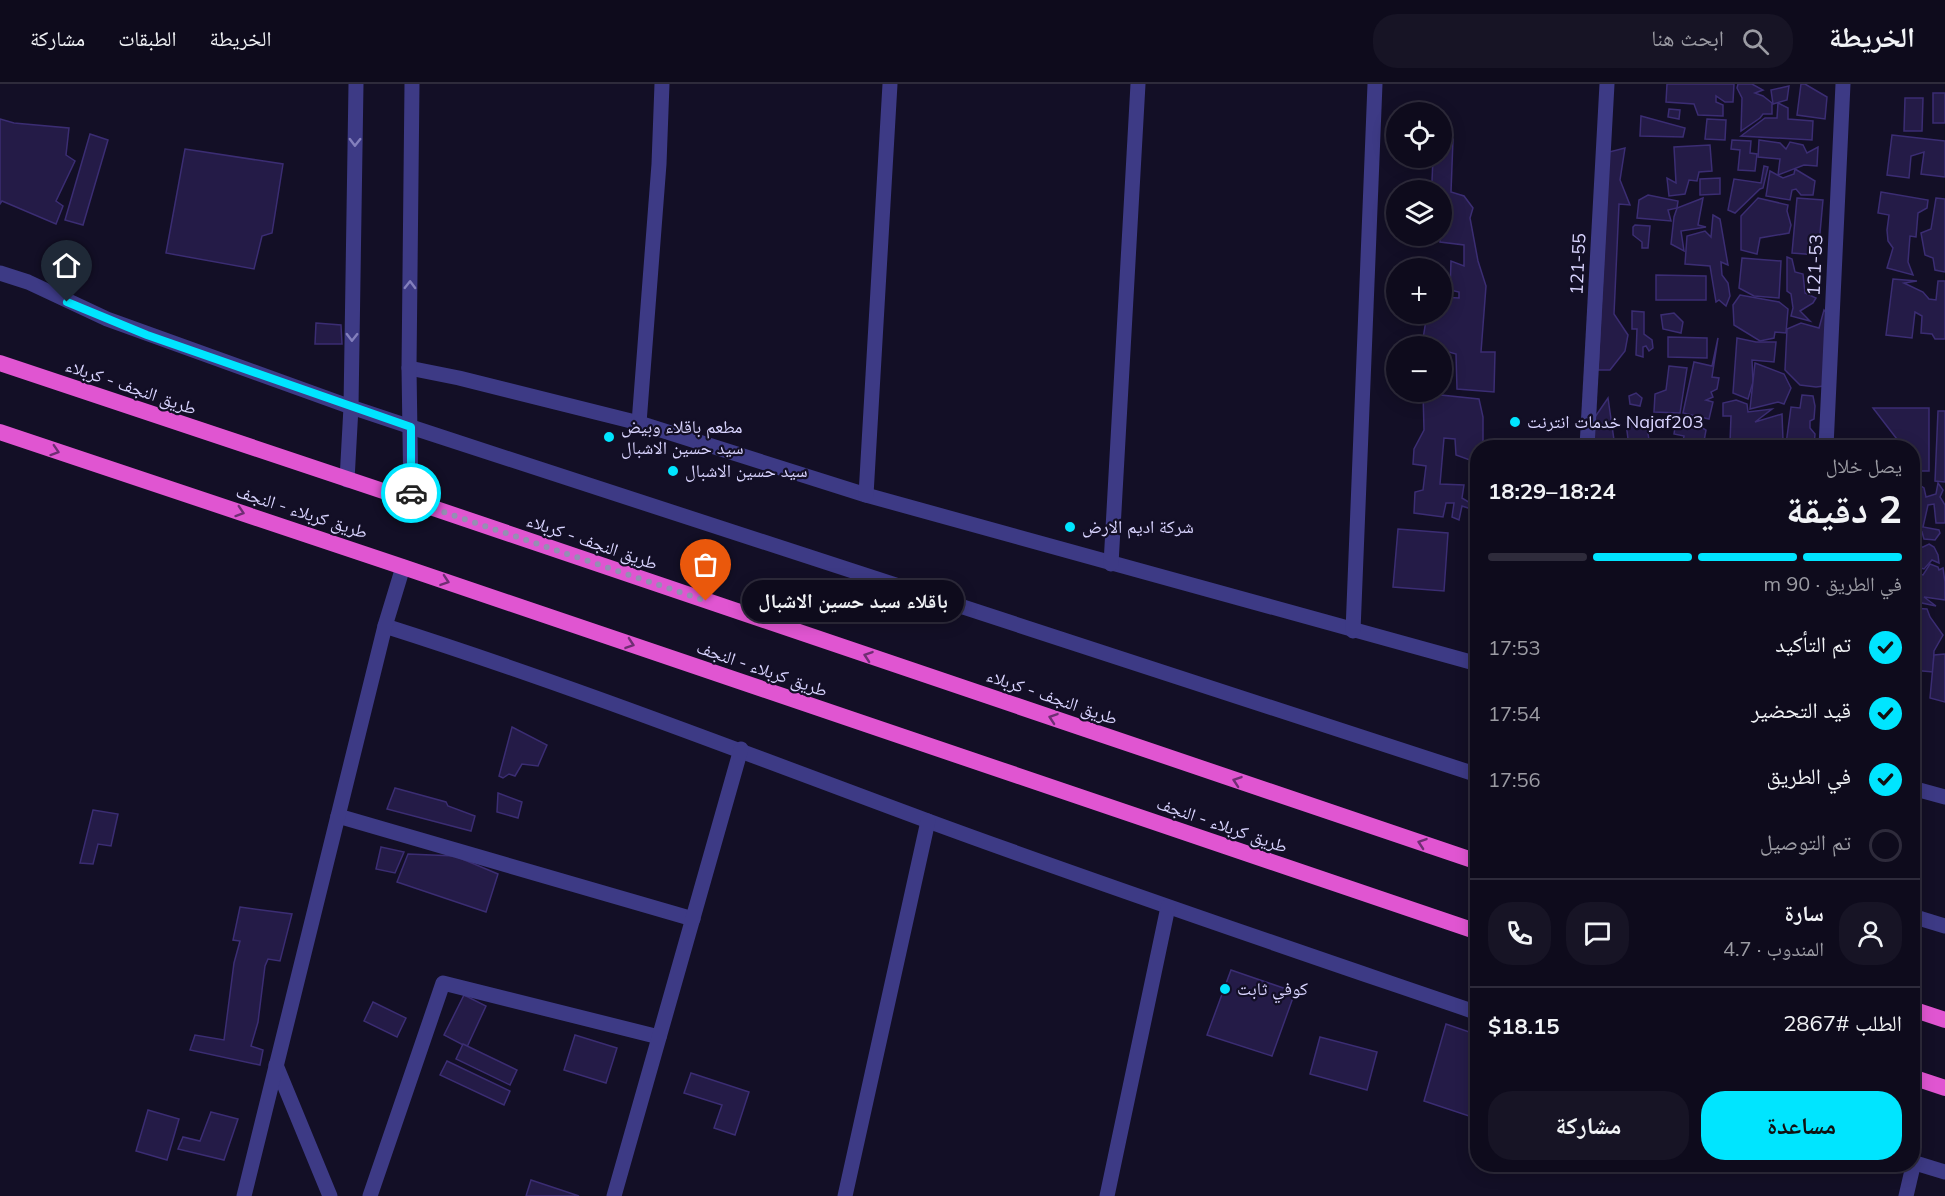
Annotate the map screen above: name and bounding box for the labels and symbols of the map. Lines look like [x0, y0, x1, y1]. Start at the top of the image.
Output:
one-way arrow [349, 138, 361, 147]
street label: 121-55 [1564, 232, 1591, 295]
street label: 121-53 [1801, 234, 1828, 296]
pin [41, 240, 92, 302]
one-way arrow [404, 280, 416, 289]
one-way arrow [346, 333, 358, 342]
street label: طريق النجف - کربلاء [63, 353, 200, 420]
place label: خدمات انترنت Najaf203 [1527, 410, 1704, 433]
place label: مطعم باقلاء وبيض سيد حسين الاشبال [621, 415, 744, 459]
marker: خدمات انترنت Najaf203 [1508, 415, 1522, 429]
marker: مطعم باقلاء وبيض سيد حسين الاشبال [602, 430, 616, 444]
one-way arrow [50, 443, 60, 456]
place label: سيد حسين الاشبال [685, 459, 808, 482]
courier [381, 463, 441, 523]
marker: سيد حسين الاشبال [666, 464, 680, 478]
street label: طريق کربلاء - النجف [233, 479, 371, 544]
one-way arrow [235, 505, 245, 518]
street label: طريق النجف - کربلاء [524, 508, 661, 575]
place label: شركة اديم الارض [1082, 515, 1194, 539]
marker: شركة اديم الارض [1063, 520, 1077, 534]
pin [680, 539, 731, 601]
one-way arrow [439, 574, 450, 586]
callout: باقلاء سيد حسين الاشبال [742, 580, 964, 622]
street label: طريق کربلاء - النجف [694, 635, 831, 702]
one-way arrow [624, 637, 635, 649]
one-way arrow [863, 650, 874, 663]
street label: طريق النجف - کربلاء [984, 663, 1121, 730]
one-way arrow [1048, 713, 1059, 726]
one-way arrow [1232, 775, 1243, 788]
street label: طريق کربلاء - النجف [1154, 791, 1291, 858]
one-way arrow [1417, 838, 1428, 851]
place label: كوفي ثابت [1237, 977, 1308, 1004]
marker: كوفي ثابت [1218, 982, 1232, 996]

